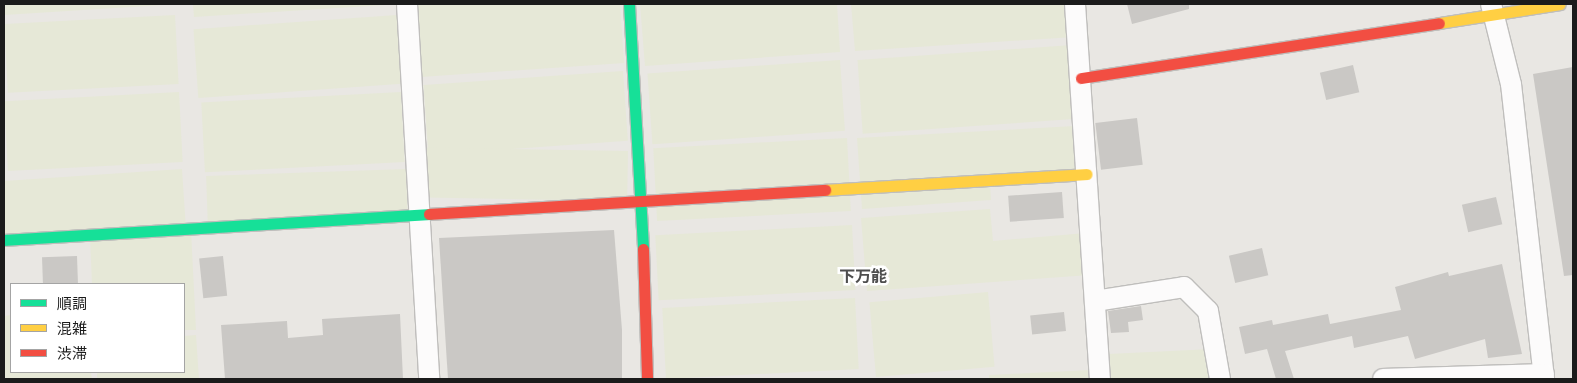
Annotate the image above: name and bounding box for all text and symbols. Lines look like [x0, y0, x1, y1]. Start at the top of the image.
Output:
district label: 下万能 [839, 266, 887, 286]
legend [10, 283, 185, 373]
text: 順調 [57, 294, 87, 312]
text: 混雑 [57, 319, 87, 337]
text: 渋滞 [57, 344, 87, 362]

